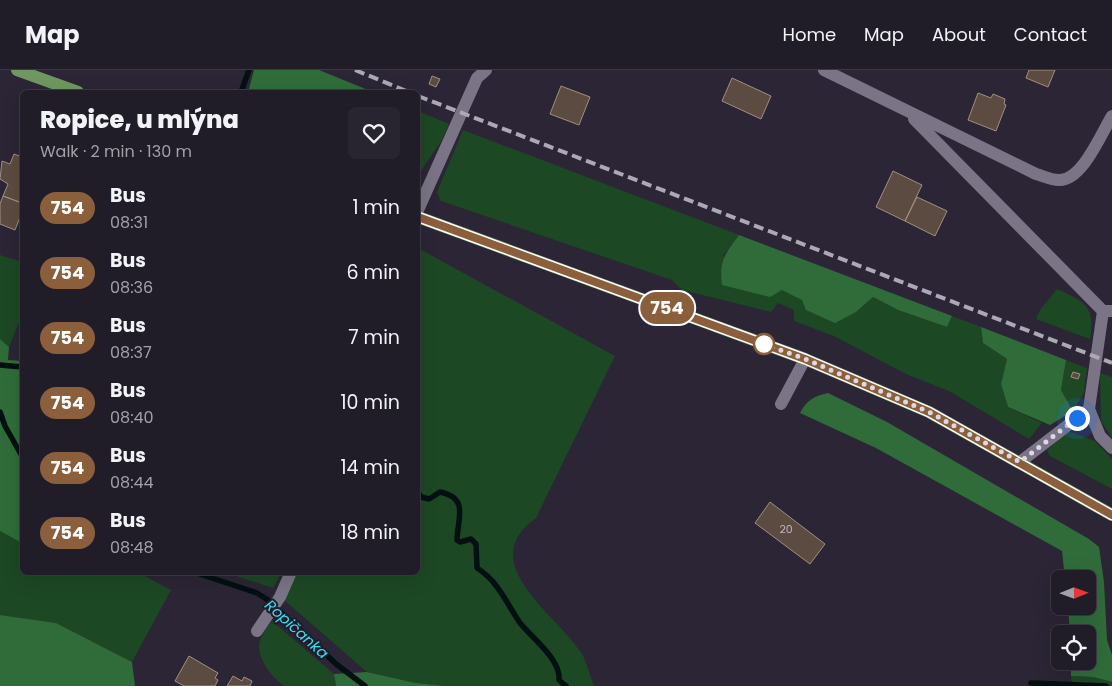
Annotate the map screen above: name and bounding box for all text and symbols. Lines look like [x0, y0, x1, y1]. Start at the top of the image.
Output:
text: Map [25, 18, 80, 51]
text: Home [782, 22, 836, 47]
text: Map [864, 22, 904, 47]
text: About [932, 22, 986, 47]
text: Contact [1014, 22, 1087, 47]
text: Ropice, u mlýna [40, 103, 239, 136]
button: heart [348, 107, 400, 159]
text: Walk · 2 min · 130 m [40, 140, 192, 163]
text: Bus [110, 182, 146, 209]
text: 1 min [352, 194, 400, 221]
text: 754 [51, 195, 84, 220]
text: 08:31 [110, 211, 148, 234]
text: Bus [110, 247, 146, 274]
text: 6 min [346, 259, 400, 286]
text: 754 [51, 260, 84, 285]
text: 08:36 [110, 276, 153, 299]
line badge: 754 [638, 292, 696, 324]
text: 754 [650, 295, 684, 320]
text: Bus [110, 312, 146, 339]
text: 7 min [348, 324, 400, 351]
text: 754 [51, 325, 84, 350]
unlabelled marker [753, 333, 775, 355]
text: 08:37 [110, 341, 152, 364]
text: Bus [110, 377, 146, 404]
text: 10 min [341, 389, 400, 416]
text: 754 [51, 390, 84, 415]
text: 08:40 [110, 406, 154, 429]
your location [1065, 406, 1090, 431]
text: Bus [110, 442, 146, 469]
text: 14 min [340, 454, 400, 481]
text: 754 [51, 455, 84, 480]
text: 08:44 [110, 471, 154, 494]
text: Bus [110, 507, 146, 534]
text: 18 min [340, 519, 400, 546]
text: 754 [51, 520, 84, 545]
house number: 20 [779, 521, 793, 537]
text: 08:48 [110, 536, 154, 559]
north arrow [1051, 570, 1096, 615]
map controls [1051, 570, 1096, 670]
water label: Ropičanka [261, 595, 333, 663]
button: locate [1051, 625, 1096, 670]

